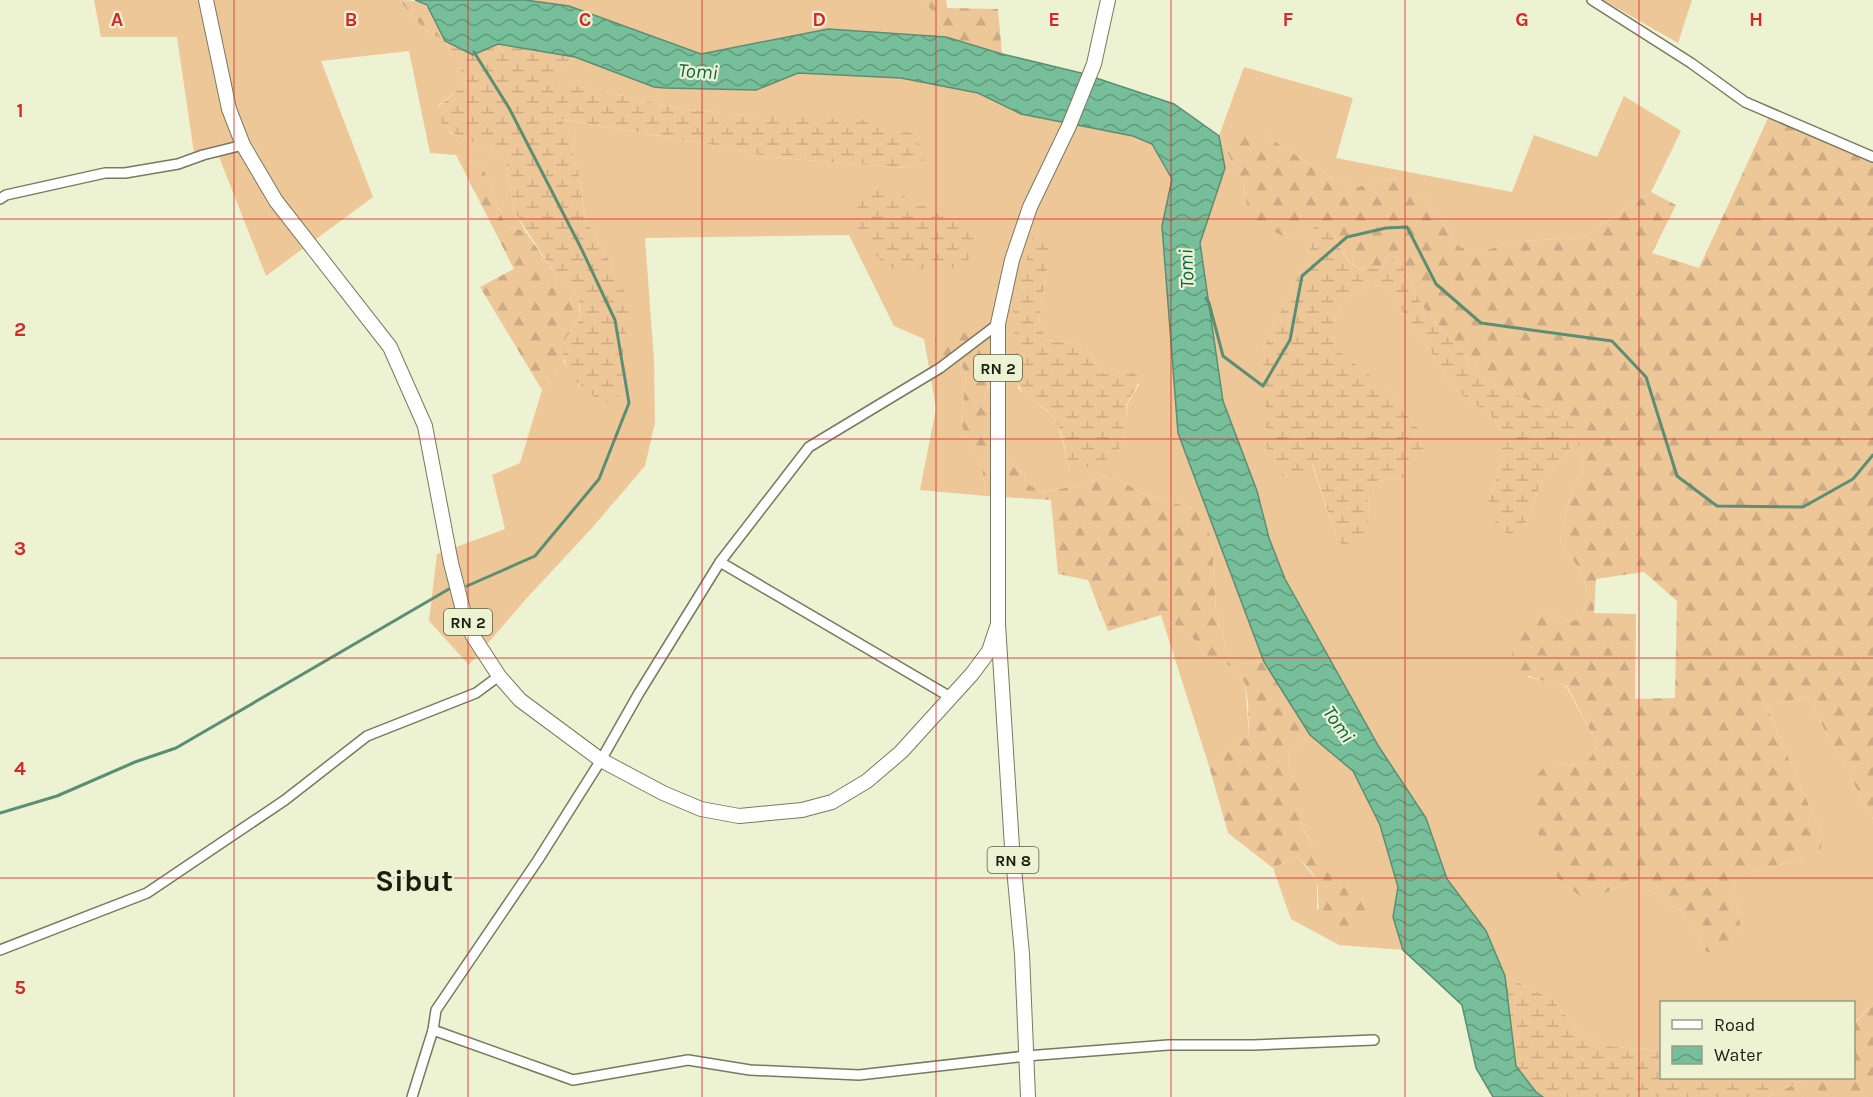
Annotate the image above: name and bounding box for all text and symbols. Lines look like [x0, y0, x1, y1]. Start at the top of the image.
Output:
text: A [111, 8, 124, 31]
text: B [345, 8, 357, 31]
text: C [579, 8, 591, 31]
text: D [812, 8, 826, 31]
text: E [1048, 8, 1060, 31]
text: F [1283, 8, 1294, 31]
text: G [1515, 8, 1529, 31]
text: H [1749, 8, 1763, 31]
water label: Tomi [677, 59, 719, 84]
text: 1 [16, 99, 24, 122]
water label: Tomi [1174, 249, 1199, 289]
text: 2 [14, 318, 26, 341]
road number: RN 2 [974, 355, 1022, 381]
text: 3 [14, 537, 26, 560]
road number: RN 2 [444, 609, 492, 635]
water label: Tomi [1318, 701, 1359, 747]
text: 4 [14, 757, 26, 780]
road number: RN 8 [988, 847, 1038, 873]
district label: Sibut [375, 863, 453, 899]
text: 5 [14, 976, 26, 999]
legend [1660, 1001, 1855, 1079]
text: Road [1714, 1014, 1755, 1036]
text: Water [1714, 1044, 1762, 1066]

